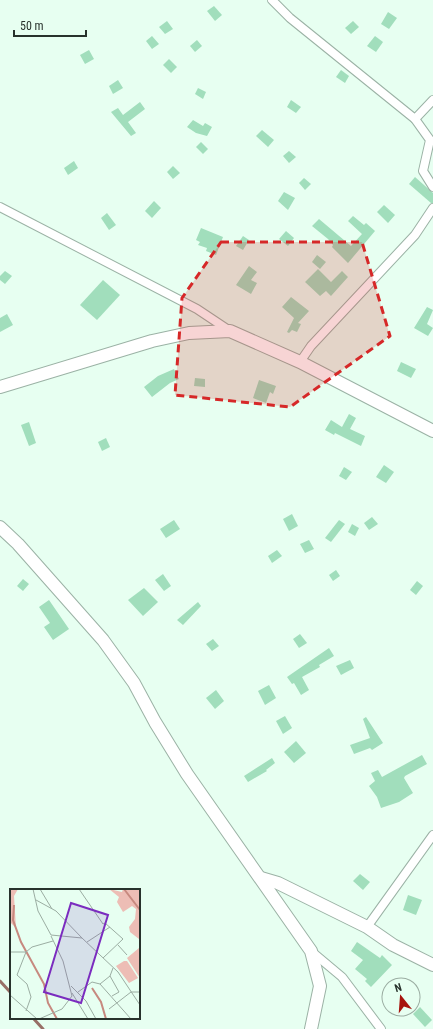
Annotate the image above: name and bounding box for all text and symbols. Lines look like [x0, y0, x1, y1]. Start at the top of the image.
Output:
scale bar [14, 12, 86, 38]
text: 50 m [20, 19, 44, 33]
inset map [10, 889, 140, 1019]
north arrow [381, 977, 421, 1017]
text: N [393, 981, 404, 995]

